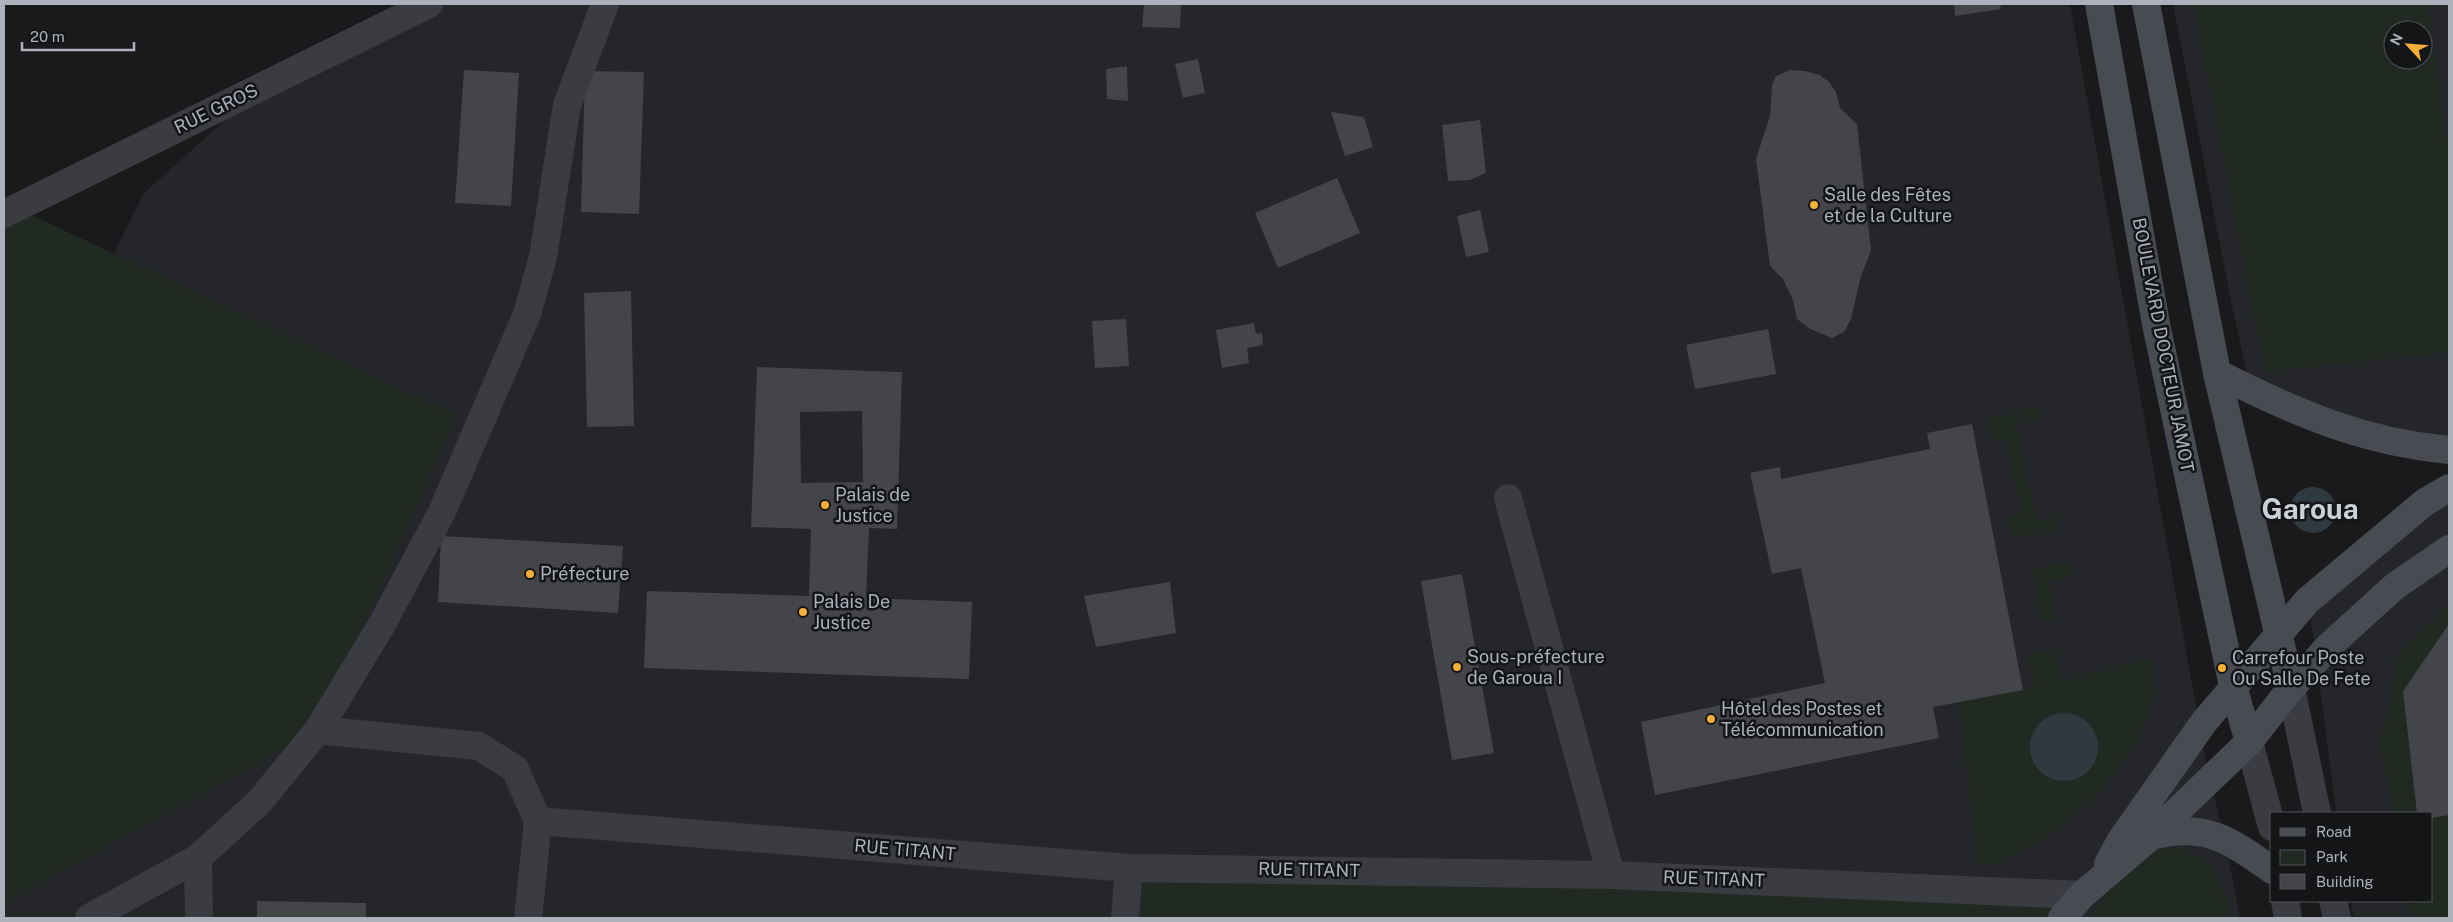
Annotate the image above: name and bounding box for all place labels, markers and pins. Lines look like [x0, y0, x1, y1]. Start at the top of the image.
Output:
place label: Salle des Fêtes et de la Culture [1824, 184, 1952, 226]
marker: Salle des Fêtes et de la Culture [1808, 199, 1820, 211]
place label: Palais de Justice [835, 484, 910, 526]
marker: Palais de Justice [819, 499, 831, 511]
place label: Préfecture [540, 563, 629, 584]
marker: Préfecture [524, 568, 536, 580]
place label: Palais De Justice [813, 591, 890, 633]
marker: Palais De Justice [797, 606, 809, 618]
place label: Sous-préfecture de Garoua I [1467, 646, 1605, 688]
place label: Carrefour Poste Ou Salle De Fete [2232, 647, 2371, 689]
marker: Sous-préfecture de Garoua I [1451, 661, 1463, 673]
marker: Carrefour Poste Ou Salle De Fete [2216, 662, 2228, 674]
place label: Hôtel des Postes et Télécommunication [1721, 698, 1884, 740]
marker: Hôtel des Postes et Télécommunication [1705, 713, 1717, 725]

